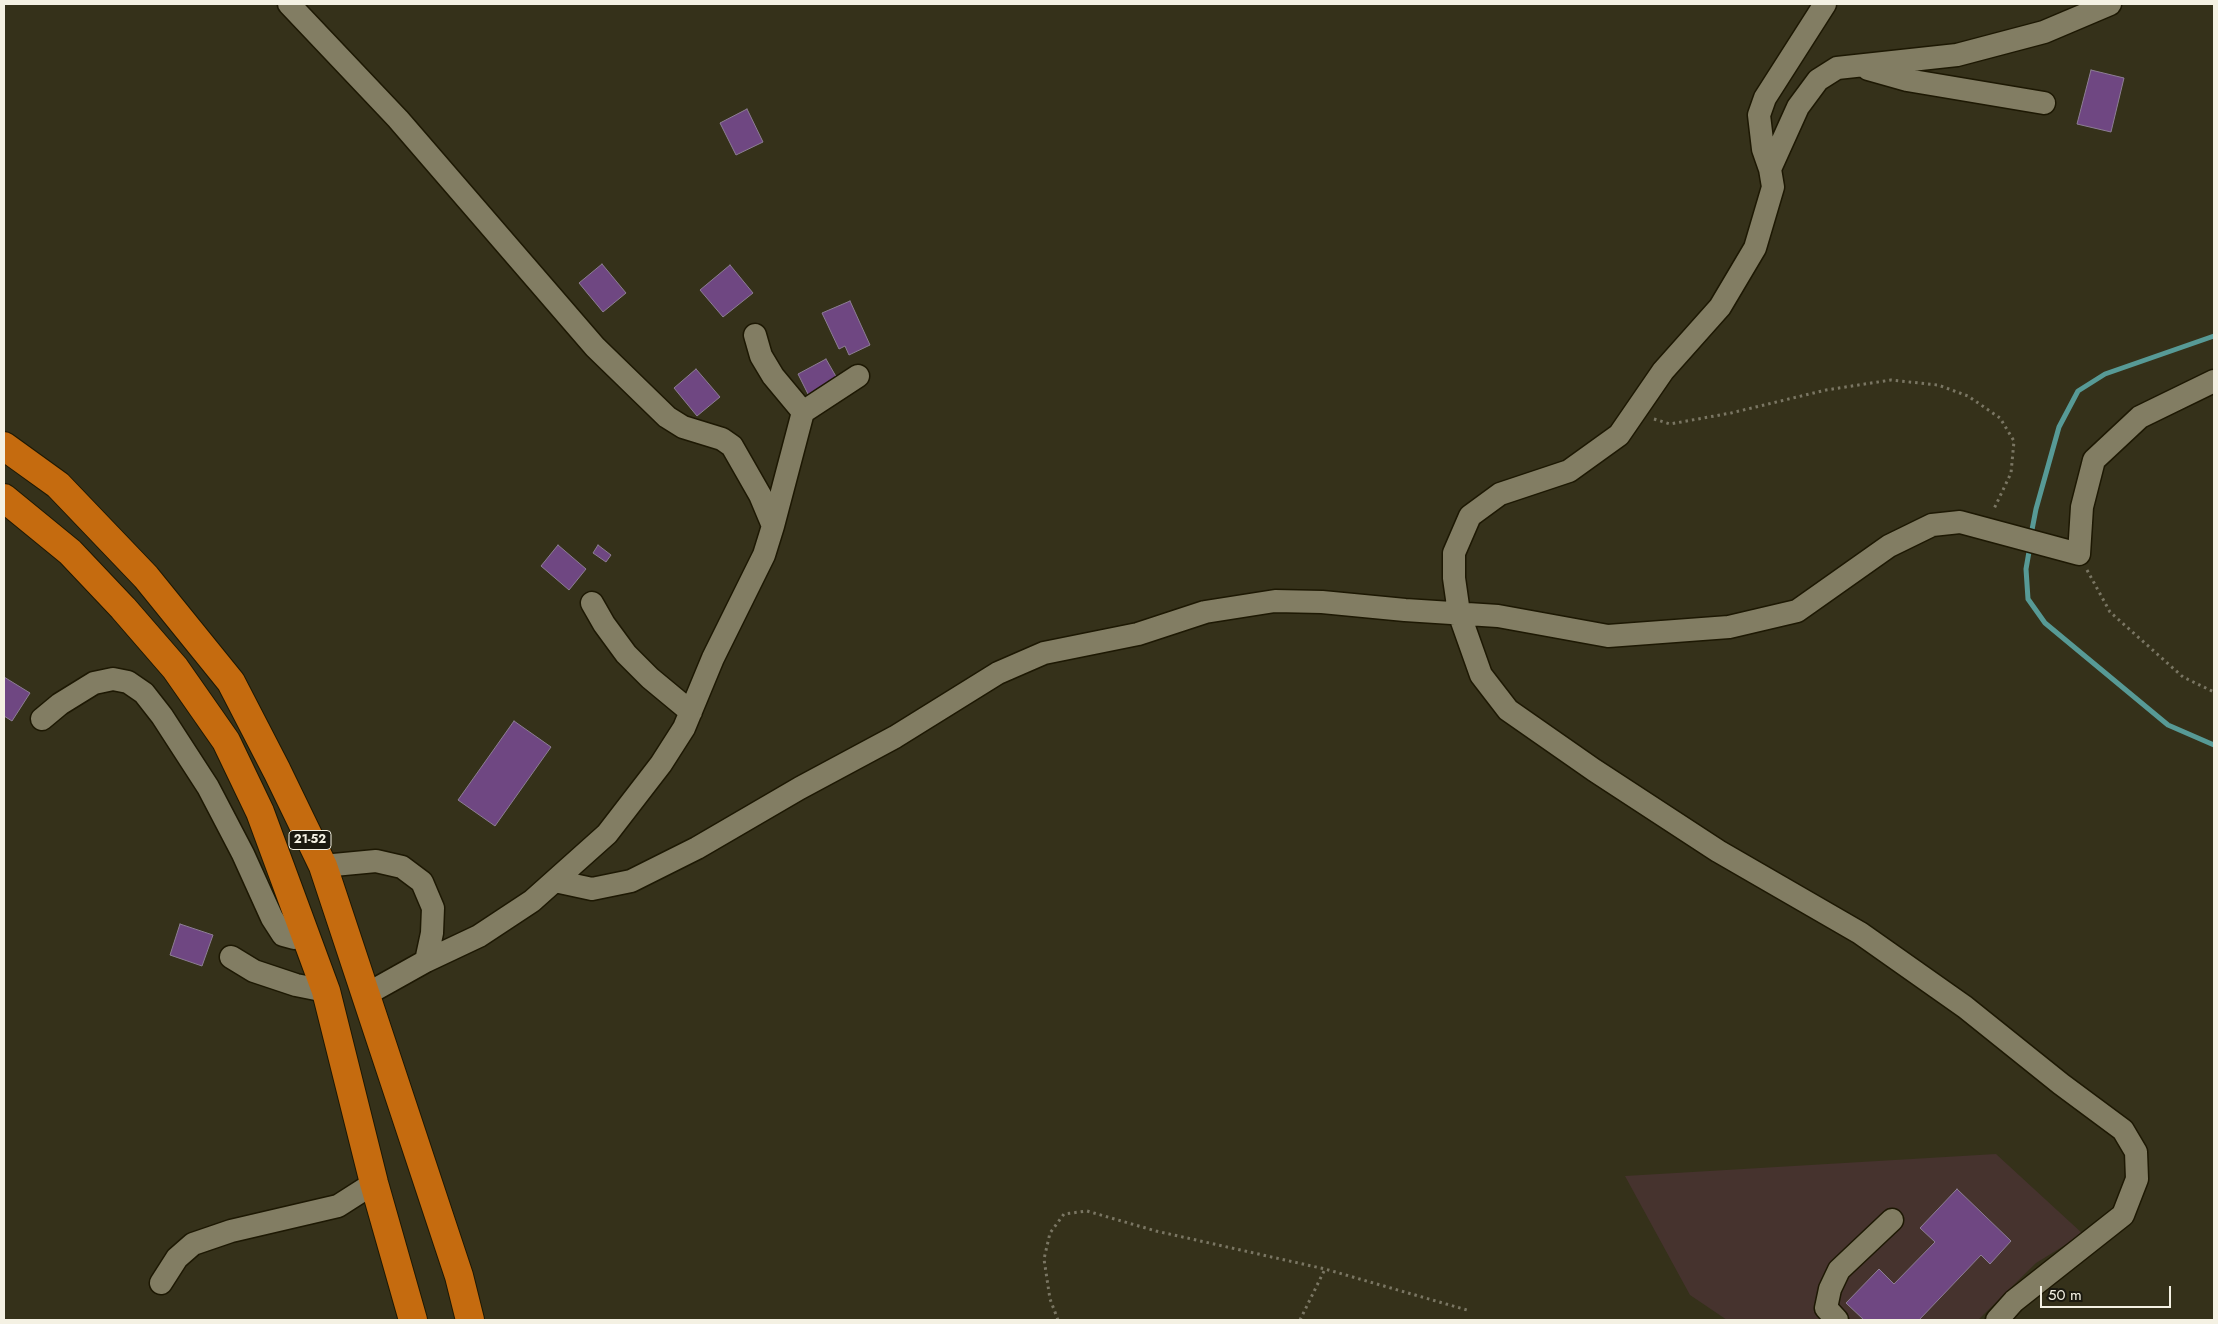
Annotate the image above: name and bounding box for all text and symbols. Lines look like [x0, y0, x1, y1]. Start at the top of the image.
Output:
road number: 21-52 [289, 830, 331, 850]
scale bar [2043, 1276, 2174, 1308]
text: 50 m [2048, 1284, 2082, 1306]

